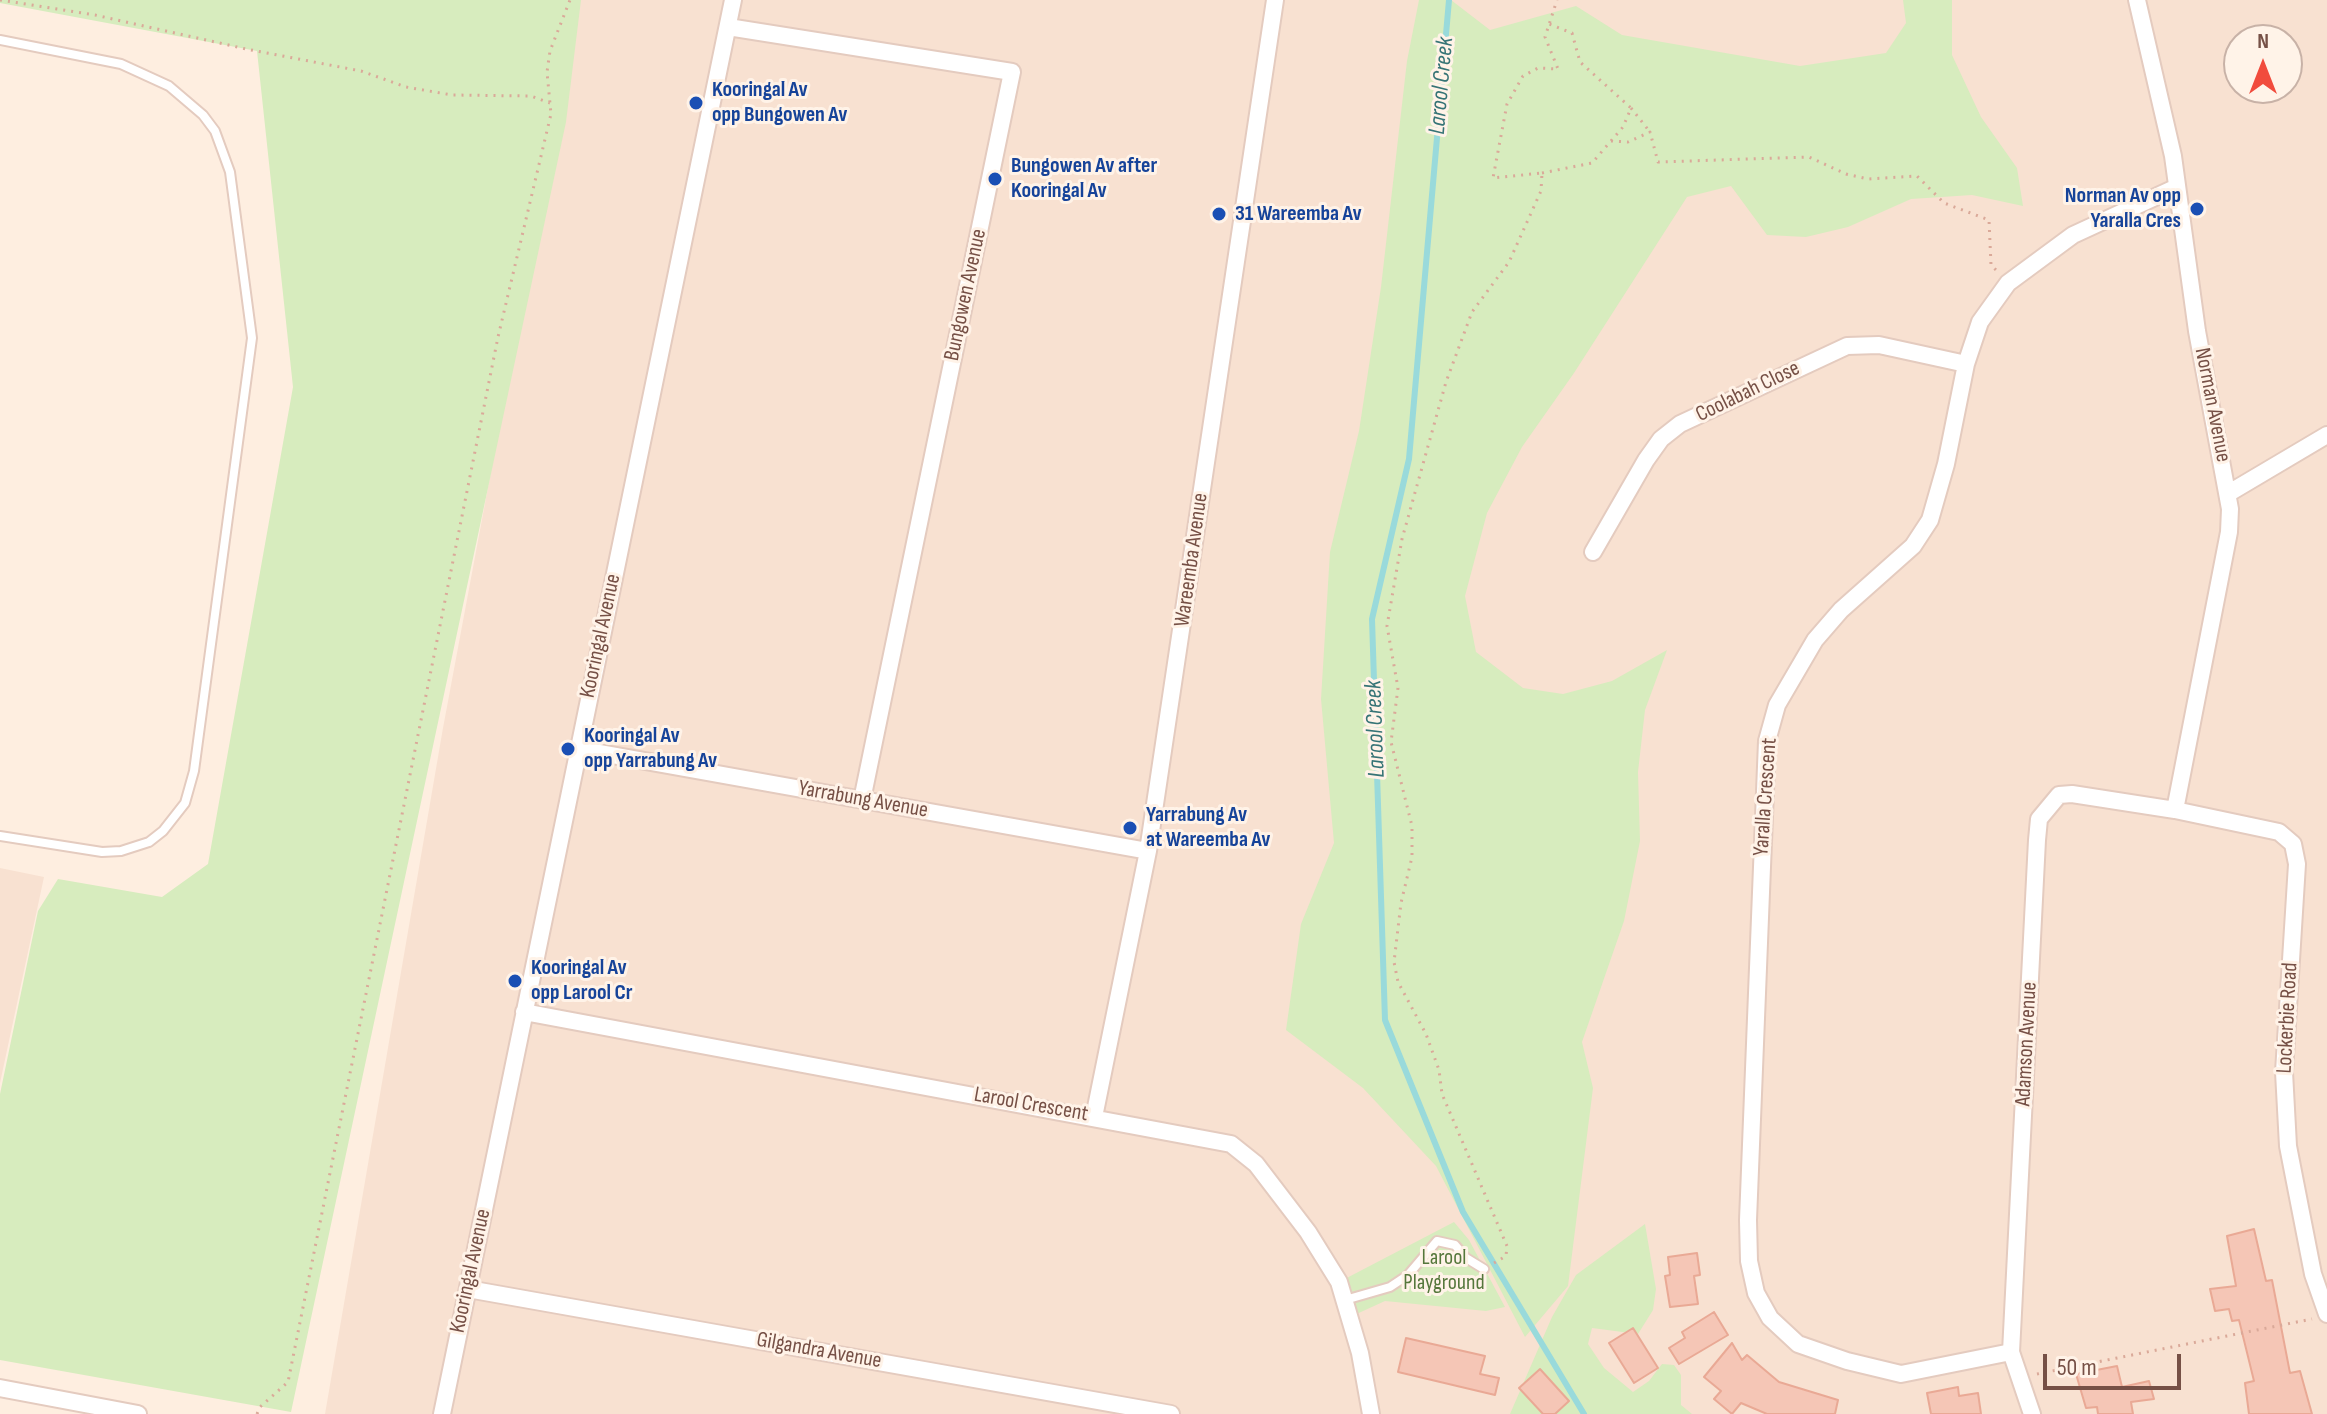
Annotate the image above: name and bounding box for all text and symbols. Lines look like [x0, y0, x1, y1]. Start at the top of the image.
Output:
north arrow [2223, 24, 2303, 104]
text: N [2257, 28, 2269, 55]
water label: Larool Creek [1423, 36, 1461, 136]
place label: Kooringal Av opp Bungowen Av [712, 77, 848, 128]
marker: Kooringal Av opp Bungowen Av [687, 94, 705, 112]
place label: Bungowen Av after Kooringal Av [1011, 153, 1157, 204]
marker: Bungowen Av after Kooringal Av [986, 170, 1004, 188]
place label: Norman Av opp Yaralla Cres [2065, 183, 2181, 234]
marker: Norman Av opp Yaralla Cres [2188, 200, 2206, 218]
place label: 31 Wareemba Av [1235, 201, 1362, 227]
marker: 31 Wareemba Av [1210, 205, 1228, 223]
street label: Bungowen Avenue [939, 227, 993, 363]
street label: Norman Avenue [2188, 346, 2236, 464]
street label: Coolabah Close [1692, 355, 1804, 429]
street label: Wareemba Avenue [1170, 491, 1214, 629]
street label: Kooringal Avenue [575, 572, 627, 700]
water label: Larool Creek [1360, 680, 1392, 778]
place label: Kooringal Av opp Yarrabung Av [584, 723, 717, 774]
street label: Yaralla Crescent [1749, 737, 1783, 857]
marker: Kooringal Av opp Yarrabung Av [559, 740, 577, 758]
street label: Yarrabung Avenue [796, 776, 930, 824]
place label: Yarrabung Av at Wareemba Av [1146, 802, 1271, 854]
marker: Yarrabung Av at Wareemba Av [1121, 819, 1139, 837]
place label: Kooringal Av opp Larool Cr [531, 955, 632, 1006]
street label: Lockerbie Road [2272, 962, 2304, 1074]
marker: Kooringal Av opp Larool Cr [506, 972, 524, 990]
street label: Adamson Avenue [2011, 981, 2043, 1107]
street label: Larool Crescent [972, 1082, 1090, 1128]
street label: Kooringal Avenue [445, 1207, 497, 1335]
park label: Larool Playground [1403, 1245, 1485, 1296]
street label: Gilgandra Avenue [754, 1327, 884, 1375]
scale bar [2047, 1338, 2185, 1388]
text: 50 m [2057, 1353, 2097, 1382]

